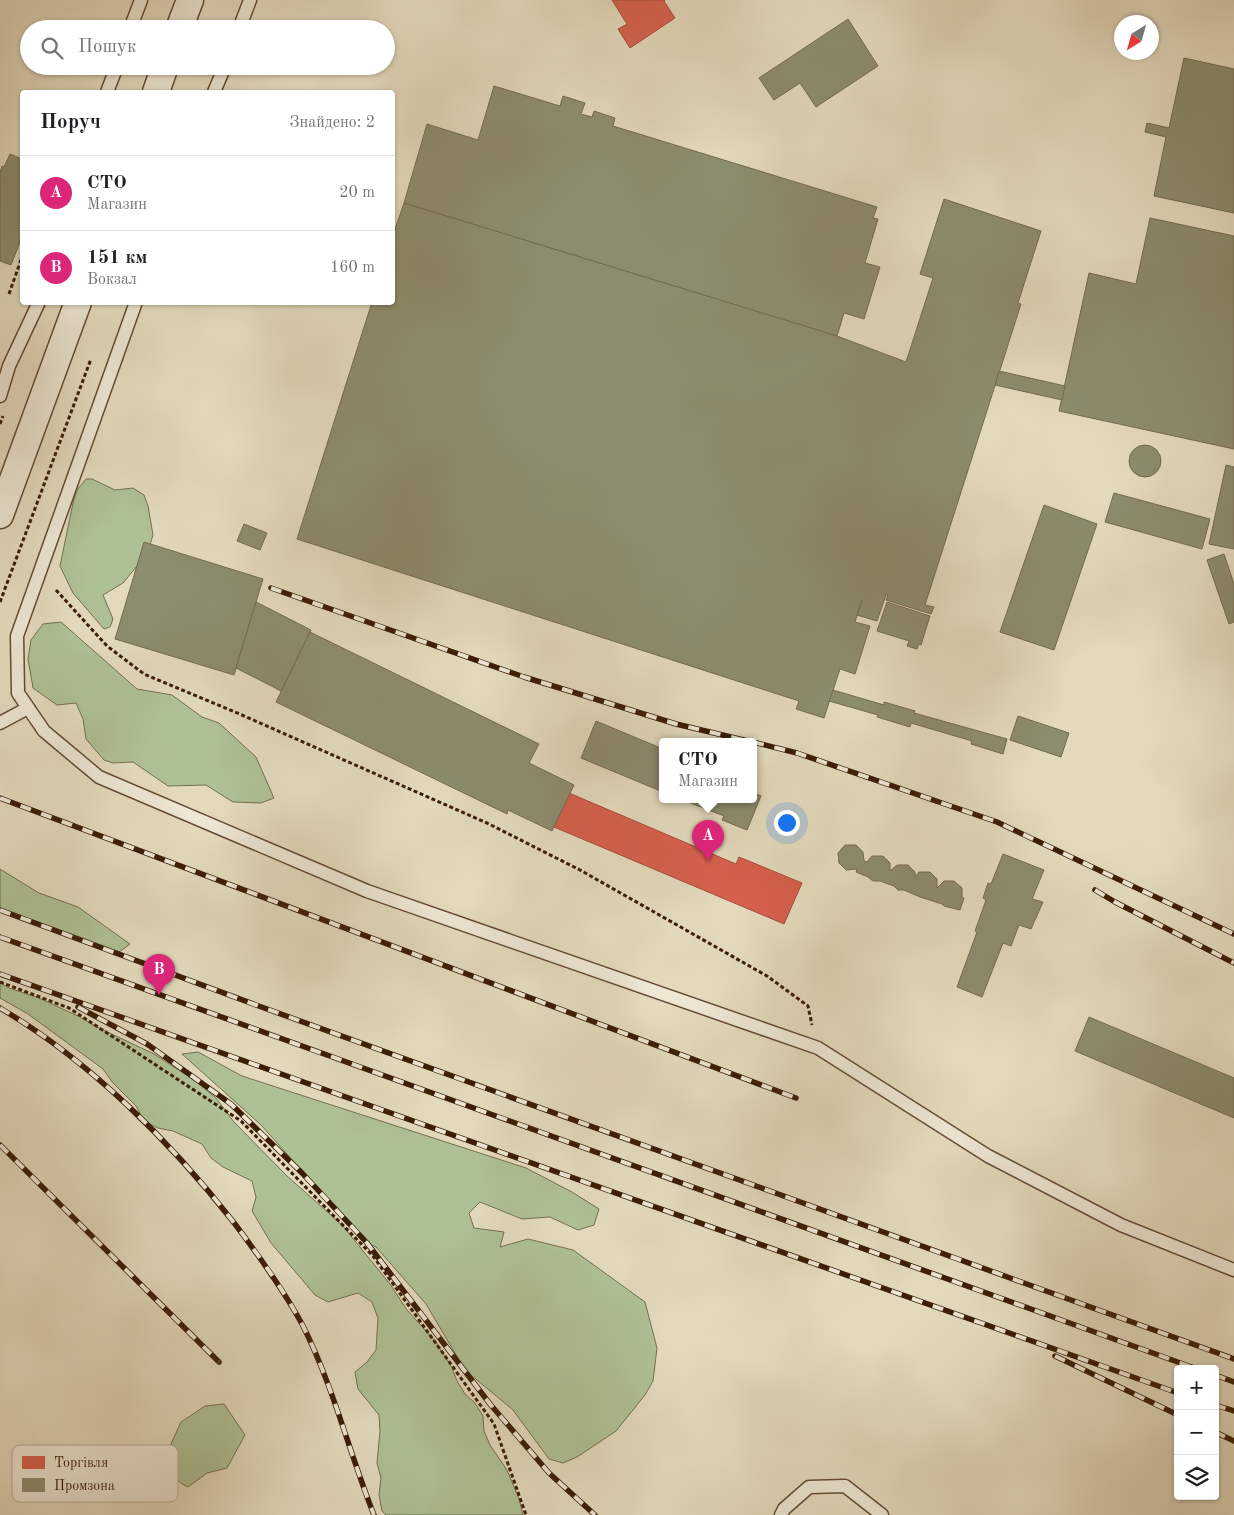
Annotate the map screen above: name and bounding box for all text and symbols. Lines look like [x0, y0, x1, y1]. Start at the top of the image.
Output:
north arrow [1114, 15, 1159, 60]
search box [20, 20, 395, 75]
icon: search [38, 34, 66, 62]
text: Пошук [78, 38, 136, 57]
text: Поруч [40, 112, 101, 133]
text: Знайдено: 2 [290, 115, 375, 131]
text: СТО [87, 174, 127, 193]
text: A [50, 185, 62, 201]
text: 20 m [339, 185, 375, 201]
text: Магазин [87, 197, 147, 213]
text: 151 км [87, 249, 148, 268]
text: B [50, 260, 62, 276]
text: 160 m [330, 260, 375, 276]
text: Вокзал [87, 272, 137, 288]
popup [659, 738, 757, 803]
text: СТО [678, 751, 718, 770]
text: Магазин [678, 774, 738, 790]
your location [774, 810, 800, 836]
pin: A [692, 820, 724, 861]
pin: B [143, 954, 175, 995]
map controls [1174, 1365, 1219, 1500]
button: + [1174, 1365, 1219, 1410]
button: − [1174, 1410, 1219, 1455]
legend [12, 1445, 178, 1502]
button: layers [1174, 1455, 1219, 1500]
text: Торгівля [54, 1456, 108, 1470]
text: Промзона [54, 1479, 115, 1493]

